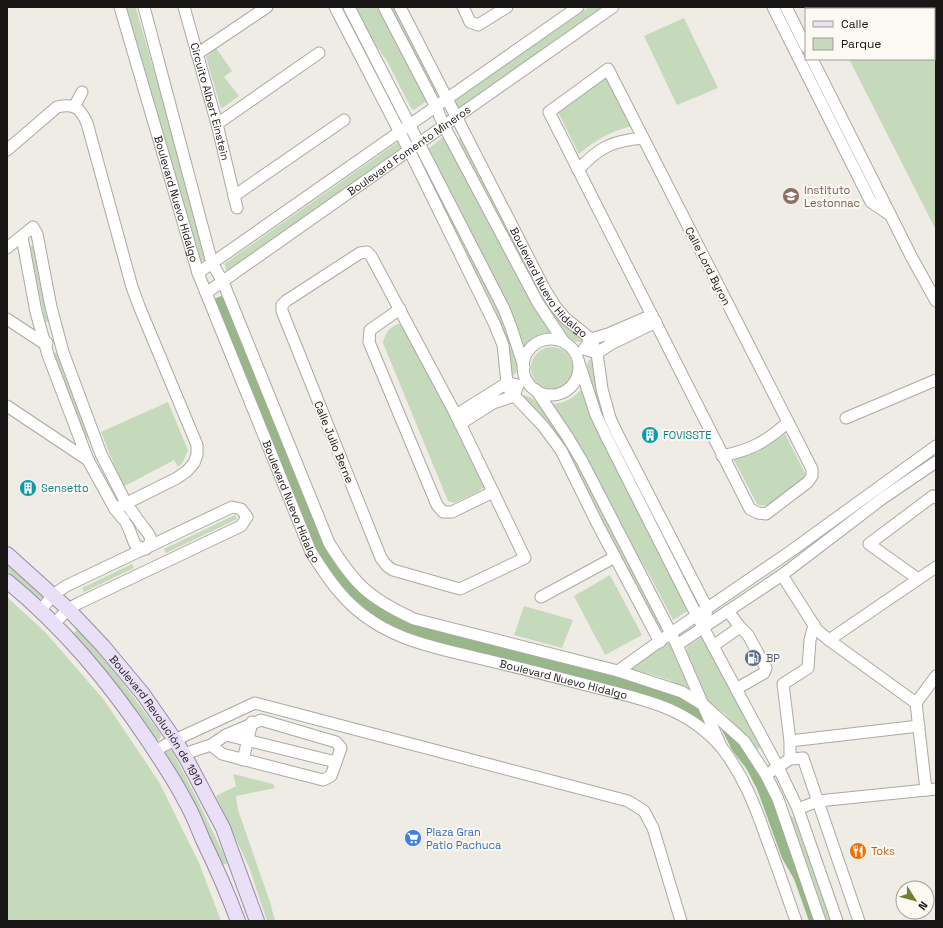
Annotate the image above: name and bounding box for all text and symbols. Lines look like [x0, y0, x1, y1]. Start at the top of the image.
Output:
legend [805, 8, 935, 60]
text: Calle [841, 16, 869, 32]
text: Parque [841, 36, 881, 52]
street label: Circuito Albert Einstein [187, 41, 232, 162]
street label: Boulevard Fomento Mineros [344, 102, 473, 199]
street label: Boulevard Nuevo Hidalgo [151, 134, 202, 264]
place label: Instituto Lestonnac [804, 183, 860, 210]
school or university icon: Instituto Lestonnac [781, 186, 801, 206]
street label: Calle Lord Byron [682, 224, 734, 308]
street label: Boulevard Nuevo Hidalgo [507, 225, 591, 341]
street label: Calle Julio Berne [311, 399, 357, 485]
building icon: FOVISSTE [640, 425, 660, 445]
place label: FOVISSTE [663, 428, 711, 442]
street label: Boulevard Nuevo Hidalgo [259, 438, 323, 566]
building icon: Sensetto [18, 478, 38, 498]
place label: Sensetto [41, 481, 89, 495]
fuel station icon: BP [743, 648, 763, 668]
place label: BP [766, 651, 780, 665]
street label: Boulevard Revolución de 1910 [106, 652, 206, 788]
street label: Boulevard Nuevo Hidalgo [498, 656, 629, 702]
place label: Plaza Gran Patio Pachuca [426, 825, 502, 852]
supermarket icon: Plaza Gran Patio Pachuca [403, 828, 423, 848]
restaurant icon: Toks [848, 841, 868, 861]
place label: Toks [871, 844, 895, 858]
north arrow [895, 880, 935, 920]
text: N [915, 899, 931, 913]

